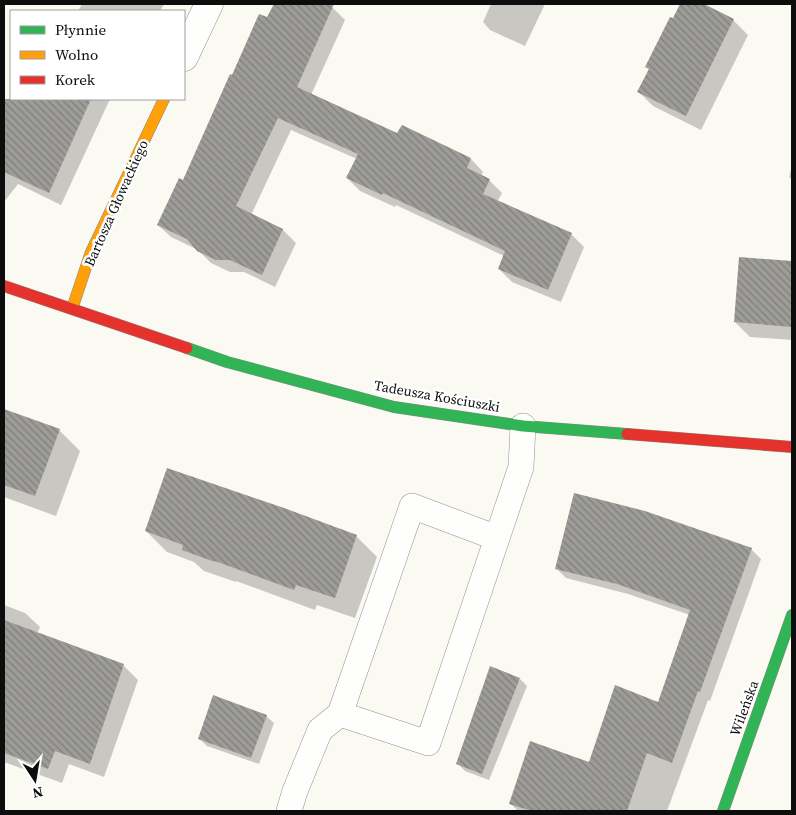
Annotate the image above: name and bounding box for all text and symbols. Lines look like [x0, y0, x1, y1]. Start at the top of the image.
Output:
legend [10, 10, 185, 100]
text: Płynnie [55, 19, 106, 40]
text: Wolno [55, 44, 98, 65]
text: Korek [55, 69, 96, 90]
street label: Bartosza Głowackiego [79, 136, 153, 269]
street label: Tadeusza Kościuszki [373, 375, 501, 417]
street label: Wileńska [725, 677, 764, 739]
north arrow [10, 755, 60, 805]
text: N [31, 782, 45, 804]

